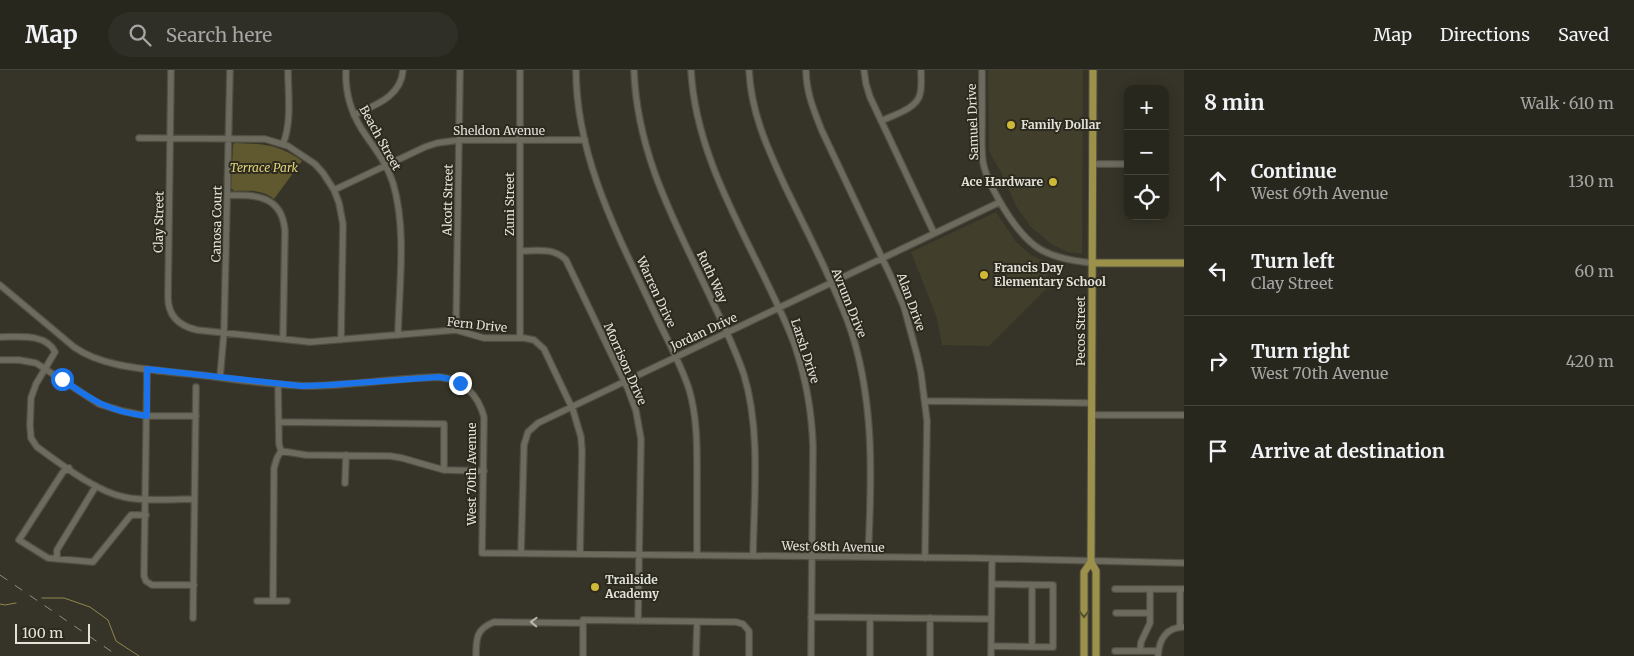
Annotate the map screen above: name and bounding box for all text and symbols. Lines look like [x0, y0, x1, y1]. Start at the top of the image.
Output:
search box [108, 12, 458, 57]
text: Map [25, 19, 78, 50]
icon: search [126, 21, 154, 49]
text: Search here [166, 23, 272, 47]
text: Map [1374, 23, 1412, 46]
text: Directions [1440, 23, 1530, 46]
text: Saved [1558, 23, 1609, 46]
street label: Samuel Drive [964, 83, 981, 161]
map controls [1124, 85, 1169, 220]
button: + [1124, 85, 1169, 130]
text: 8 min [1204, 89, 1265, 116]
text: Walk · 610 m [1520, 93, 1614, 113]
street label: Beach Street [356, 103, 405, 173]
place label: Family Dollar [1021, 117, 1101, 132]
marker: Family Dollar [1005, 119, 1017, 131]
street label: Sheldon Avenue [453, 123, 545, 138]
button: − [1124, 130, 1169, 175]
text: Continue [1251, 159, 1337, 183]
park label: Terrace Park [230, 160, 299, 175]
street label: Alcott Street [439, 164, 456, 237]
icon: ahead [1204, 167, 1232, 195]
text: 130 m [1568, 171, 1614, 191]
street label: Zuni Street [502, 172, 517, 236]
place label: Ace Hardware [960, 174, 1044, 189]
button: locate [1124, 175, 1169, 220]
marker: Ace Hardware [1047, 176, 1059, 188]
text: West 69th Avenue [1251, 183, 1388, 203]
street label: Canosa Court [208, 185, 225, 263]
street label: Clay Street [150, 191, 167, 253]
street label: Ruth Way [694, 248, 731, 305]
text: Turn left [1251, 249, 1335, 273]
street label: Warren Drive [633, 253, 679, 330]
icon: left [1204, 257, 1232, 285]
place label: Francis Day Elementary School [994, 260, 1106, 289]
text: 60 m [1574, 261, 1614, 281]
street label: Avrum Drive [828, 265, 870, 340]
marker: Francis Day Elementary School [978, 269, 990, 281]
street label: Alan Drive [894, 270, 929, 333]
text: Clay Street [1251, 273, 1334, 293]
street label: Pecos Street [1073, 296, 1088, 366]
street label: Jordan Drive [667, 310, 739, 354]
street label: Fern Drive [446, 314, 508, 335]
street label: Larsh Drive [788, 317, 823, 385]
street label: Morrison Drive [601, 320, 650, 407]
text: Turn right [1251, 339, 1350, 363]
icon: right [1204, 347, 1232, 375]
text: 420 m [1566, 351, 1614, 371]
text: West 70th Avenue [1251, 363, 1388, 383]
route start [51, 368, 74, 391]
route end [449, 372, 472, 395]
street label: West 70th Avenue [464, 423, 479, 526]
icon: arrive [1204, 437, 1232, 465]
text: Arrive at destination [1251, 439, 1445, 463]
street label: West 68th Avenue [780, 538, 885, 555]
place label: Trailside Academy [604, 572, 660, 601]
marker: Trailside Academy [589, 581, 601, 593]
one-way arrow [1079, 610, 1089, 618]
one-way arrow [530, 617, 538, 627]
scale bar [15, 621, 90, 644]
text: 100 m [22, 624, 63, 642]

